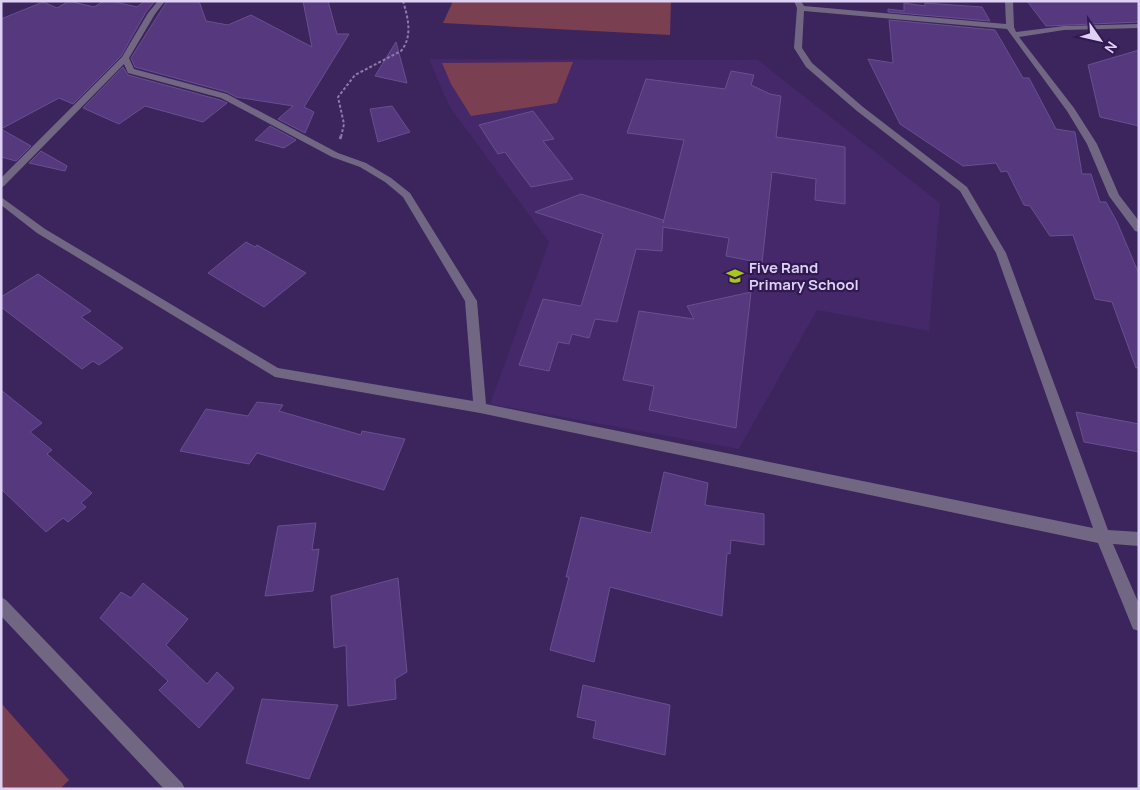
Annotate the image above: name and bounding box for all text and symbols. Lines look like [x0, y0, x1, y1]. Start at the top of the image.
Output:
north arrow [1075, 15, 1125, 65]
text: N [1101, 38, 1122, 57]
place label: Five Rand Primary School [749, 257, 859, 295]
school or university icon: Five Rand Primary School [725, 266, 745, 286]

